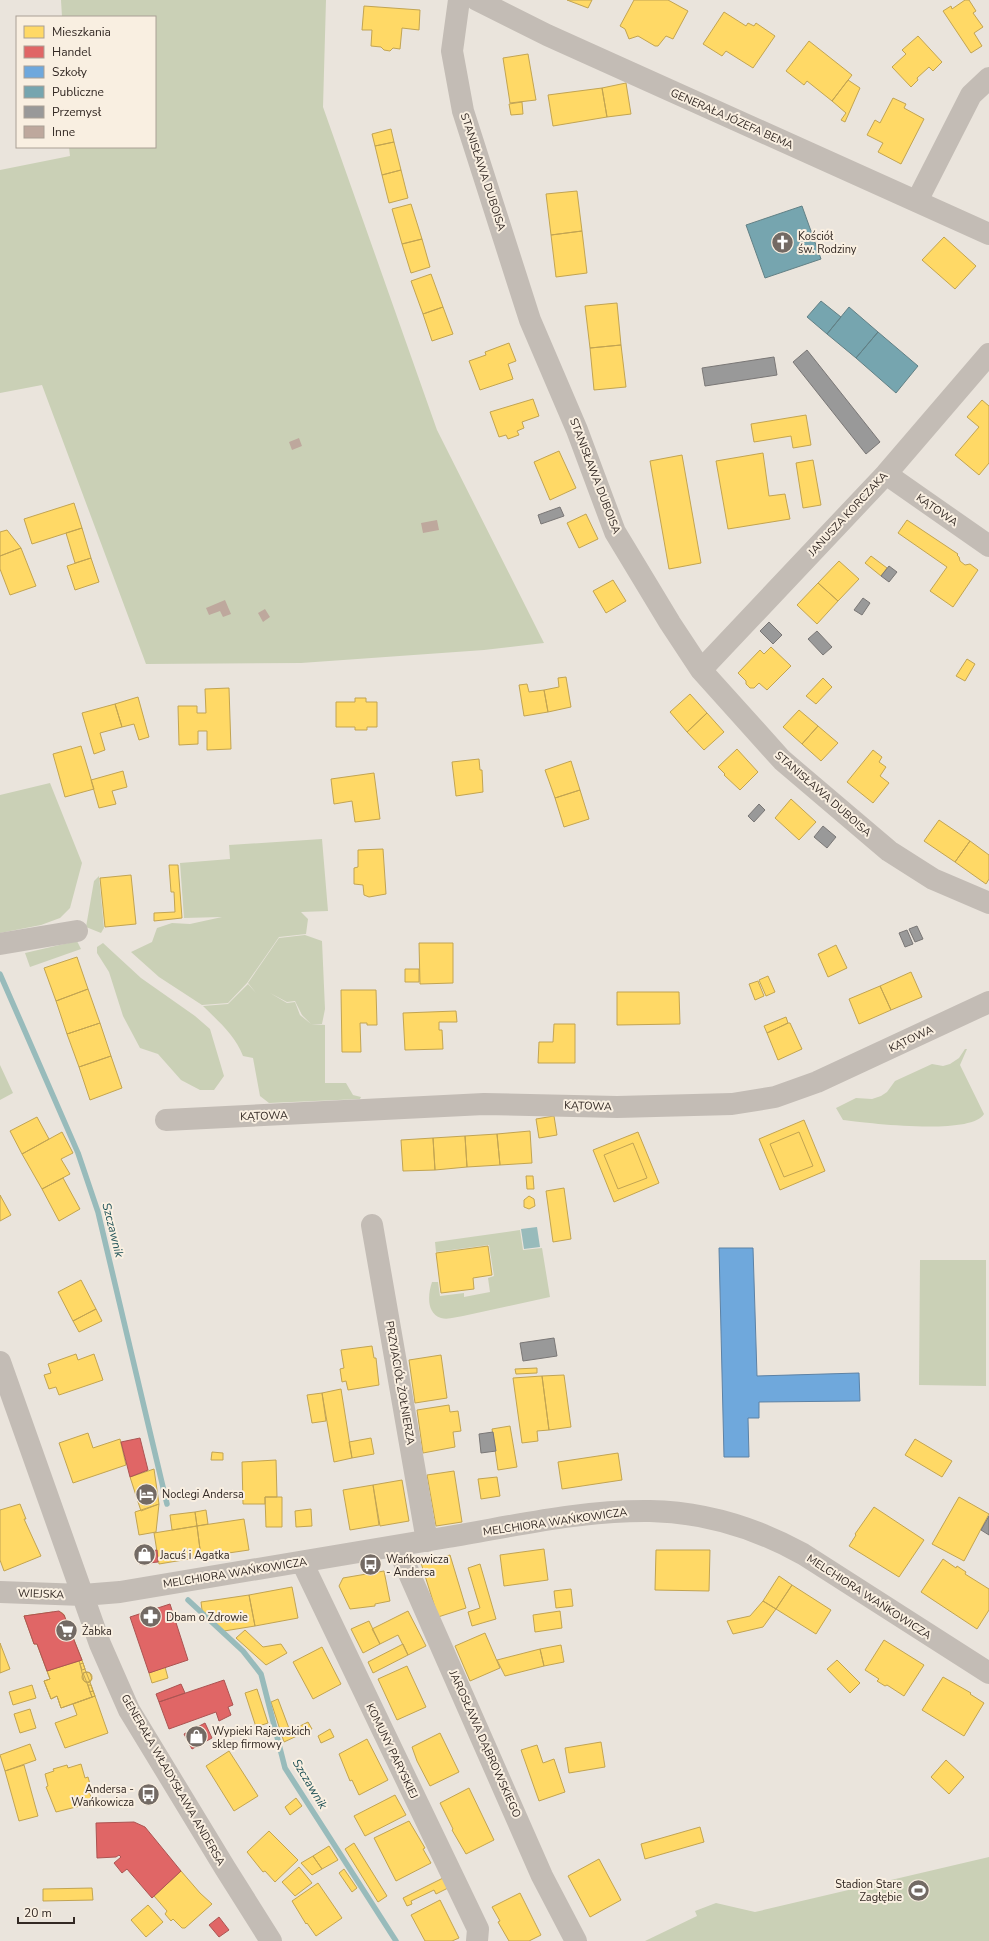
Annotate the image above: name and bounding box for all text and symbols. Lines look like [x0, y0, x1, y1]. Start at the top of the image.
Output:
legend [16, 16, 156, 148]
text: Mieszkania [52, 24, 111, 40]
text: Handel [52, 44, 92, 60]
text: Szkoły [52, 64, 88, 80]
text: Publiczne [52, 84, 104, 100]
street label: GENERAŁA JÓZEFA BEMA [668, 84, 796, 153]
text: Przemysł [52, 104, 102, 120]
street label: STANISŁAWA DUBOISA [457, 111, 509, 233]
text: Inne [52, 124, 75, 140]
church icon: Kościół św. Rodziny [770, 229, 796, 255]
place label: Kościół św. Rodziny [798, 229, 857, 257]
street label: STANISŁAWA DUBOISA [566, 416, 624, 536]
street label: JANUSZA KORCZAKA [804, 469, 891, 560]
street label: KĄTOWA [913, 490, 961, 530]
street label: STANISŁAWA DUBOISA [772, 748, 874, 840]
street label: KĄTOWA [886, 1022, 936, 1056]
street label: KĄTOWA [564, 1098, 612, 1114]
street label: KĄTOWA [240, 1108, 288, 1124]
water label: Szczawnik [98, 1201, 128, 1260]
street label: PRZYJACIÓŁ ŻOŁNIERZA [382, 1320, 419, 1446]
hotel icon: Noclegi Andersa [134, 1481, 160, 1507]
place label: Noclegi Andersa [162, 1487, 244, 1502]
street label: MELCHIORA WAŃKOWICZA [482, 1503, 628, 1540]
shop icon: Jacuś i Agatka [132, 1542, 158, 1568]
place label: Jacuś i Agatka [159, 1548, 230, 1563]
street label: MELCHIORA WAŃKOWICZA [804, 1550, 935, 1643]
bus stop icon: Wańkowicza - Andersa [358, 1552, 384, 1578]
place label: Wańkowicza - Andersa [386, 1552, 449, 1580]
street label: MELCHIORA WAŃKOWICZA [162, 1553, 308, 1592]
street label: WIEJSKA [18, 1586, 64, 1602]
pharmacy icon: Dbam o Zdrowie [138, 1604, 164, 1630]
place label: Dbam o Zdrowie [166, 1610, 248, 1625]
supermarket icon: Żabka [54, 1618, 80, 1644]
place label: Żabka [82, 1624, 112, 1639]
street label: JAROSŁAWA DĄBROWSKIEGO [445, 1667, 524, 1820]
street label: GENERAŁA WŁADYSŁAWA ANDERSA [118, 1691, 228, 1869]
street label: KOMUNY PARYSKIEJ [362, 1701, 422, 1801]
shop icon: Wypieki Rajewskich sklep firmowy [183, 1724, 209, 1750]
place label: Wypieki Rajewskich sklep firmowy [212, 1724, 311, 1752]
water label: Szczawnik [289, 1756, 332, 1813]
place label: Andersa - Wańkowicza [71, 1782, 134, 1810]
bus stop icon: Andersa - Wańkowicza [136, 1782, 162, 1808]
place label: Stadion Stare Zagłębie [835, 1877, 902, 1905]
sports icon: Stadion Stare Zagłębie [905, 1877, 931, 1903]
scale bar [18, 1899, 74, 1925]
text: 20 m [24, 1905, 52, 1921]

